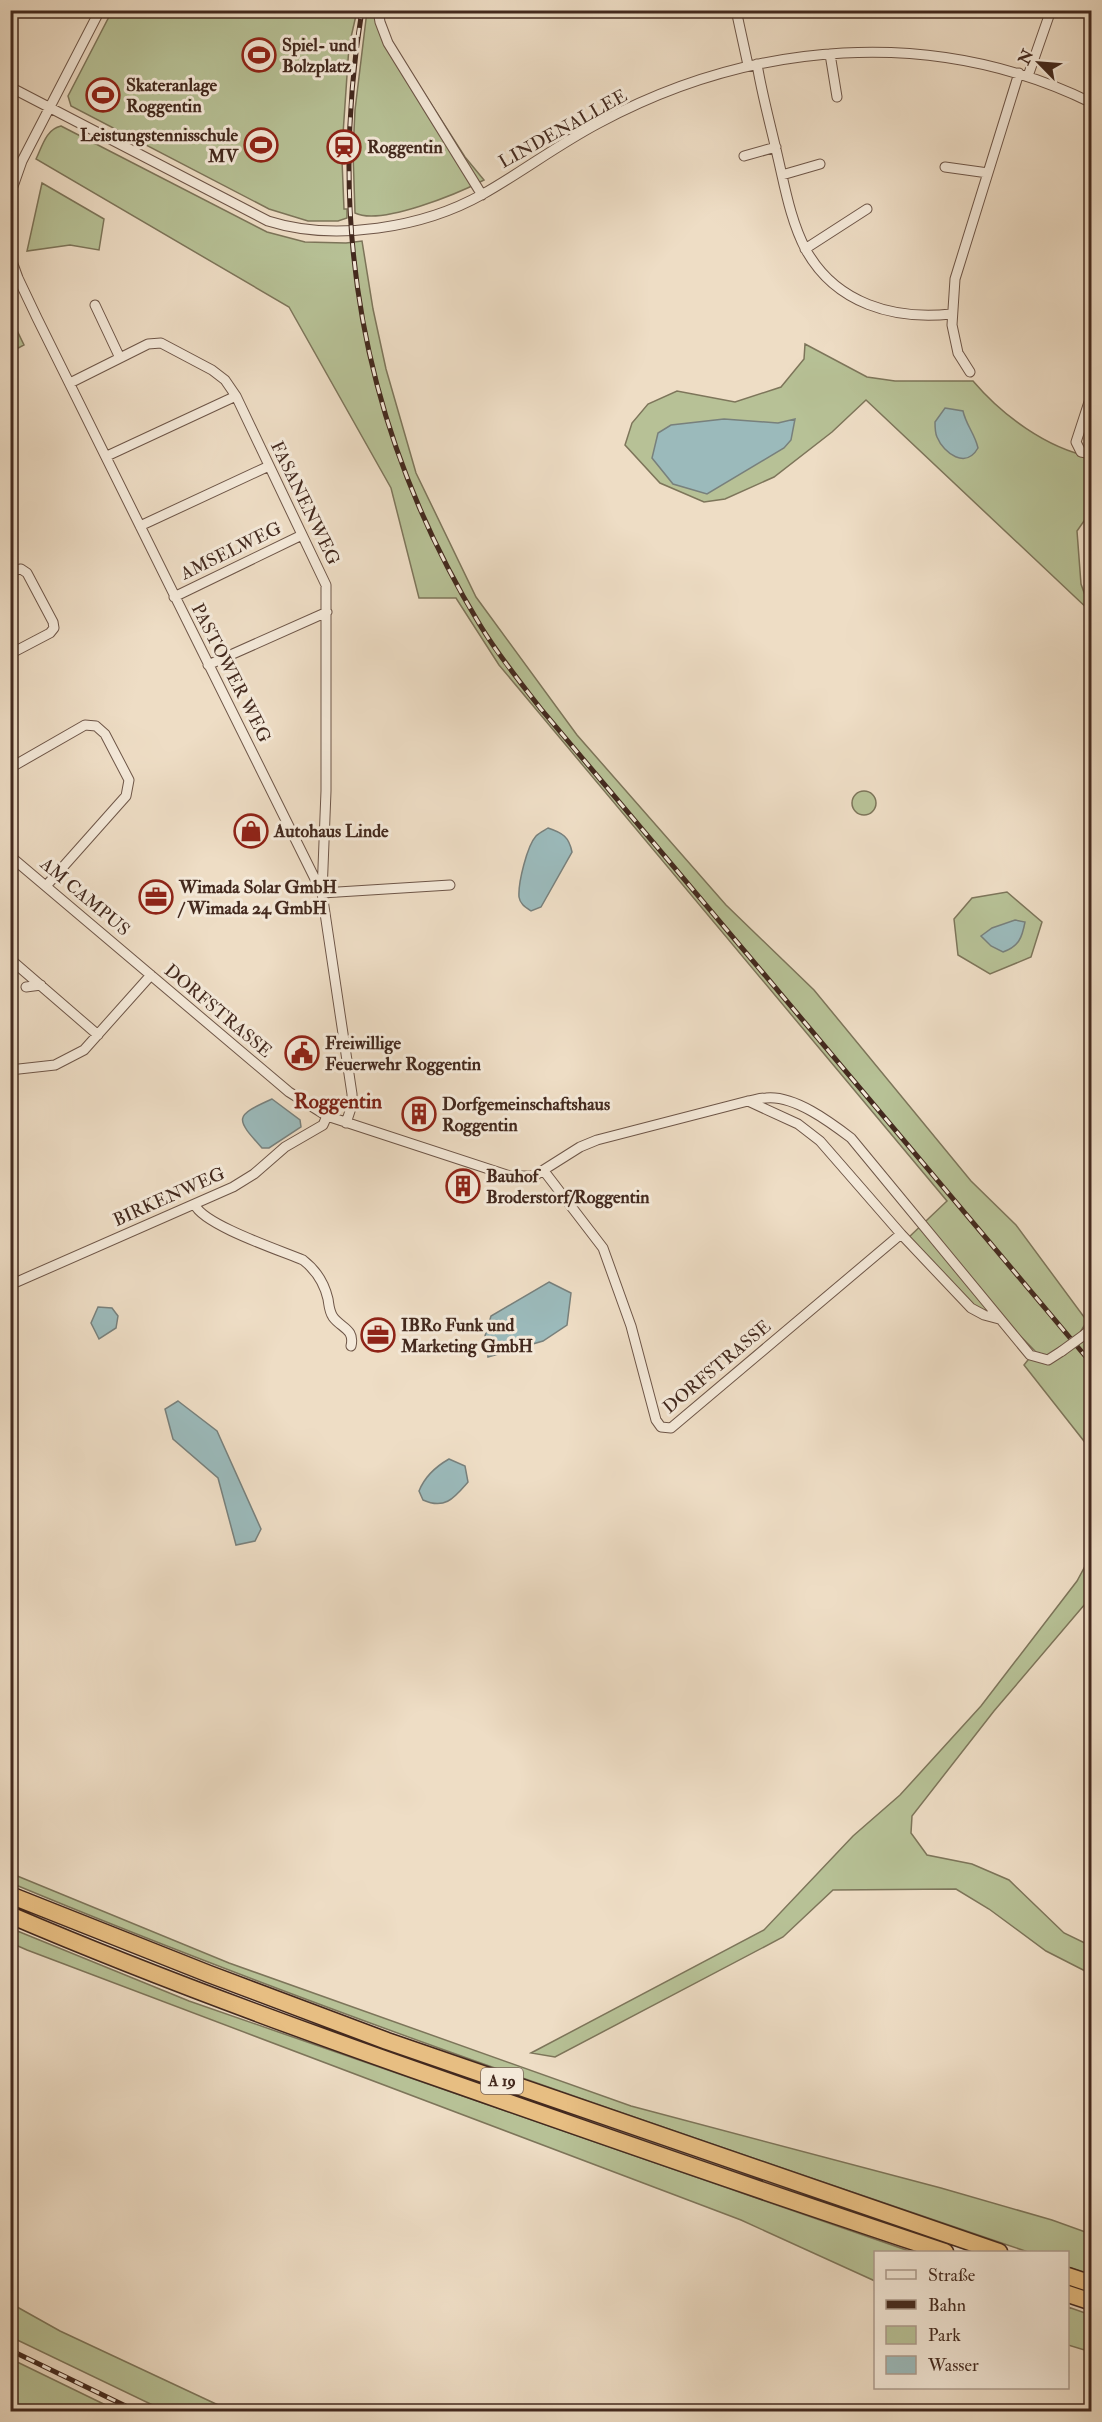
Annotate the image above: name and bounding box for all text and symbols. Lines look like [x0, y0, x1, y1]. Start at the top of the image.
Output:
north arrow [1009, 33, 1069, 93]
place label: Spiel- und Bolzplatz [282, 34, 357, 78]
sports icon: Spiel- und Bolzplatz [241, 37, 277, 73]
text: N [1014, 46, 1039, 69]
place label: Skateranlage Roggentin [126, 74, 217, 118]
sports icon: Skateranlage Roggentin [85, 77, 121, 113]
street label: LINDENALLEE [495, 84, 631, 174]
place label: Leistungstennisschule MV [80, 124, 239, 168]
sports icon: Leistungstennisschule MV [243, 127, 279, 163]
station icon: Roggentin [326, 129, 362, 165]
place label: Roggentin [367, 136, 443, 159]
street label: FASANENWEG [265, 437, 345, 569]
street label: AMSELWEG [176, 517, 285, 586]
street label: PASTOWER WEG [186, 599, 276, 747]
shop icon: Autohaus Linde [233, 813, 269, 849]
place label: Autohaus Linde [273, 820, 389, 843]
street label: AM CAMPUS [35, 852, 135, 941]
place label: Wimada Solar GmbH / Wimada 24 GmbH [177, 876, 337, 920]
office icon: Wimada Solar GmbH / Wimada 24 GmbH [138, 879, 174, 915]
street label: DORFSTRASSE [159, 959, 277, 1063]
place label: Freiwillige Feuerwehr Roggentin [325, 1032, 482, 1076]
public building icon: Freiwillige Feuerwehr Roggentin [284, 1035, 320, 1071]
district label: Roggentin [294, 1088, 382, 1115]
place label: Dorfgemeinschaftshaus Roggentin [442, 1093, 610, 1137]
building icon: Dorfgemeinschaftshaus Roggentin [401, 1096, 437, 1132]
street label: BIRKENWEG [110, 1162, 228, 1232]
place label: Bauhof Broderstorf/Roggentin [486, 1165, 650, 1209]
building icon: Bauhof Broderstorf/Roggentin [445, 1168, 481, 1204]
place label: IBRo Funk und Marketing GmbH [400, 1314, 533, 1358]
street label: DORFSTRASSE [658, 1315, 776, 1419]
office icon: IBRo Funk und Marketing GmbH [360, 1317, 396, 1353]
road number: A 19 [481, 2068, 523, 2094]
legend [874, 2251, 1069, 2389]
text: Straße [928, 2264, 976, 2287]
text: Bahn [928, 2294, 966, 2317]
text: Park [928, 2324, 961, 2347]
text: Wasser [927, 2354, 979, 2377]

